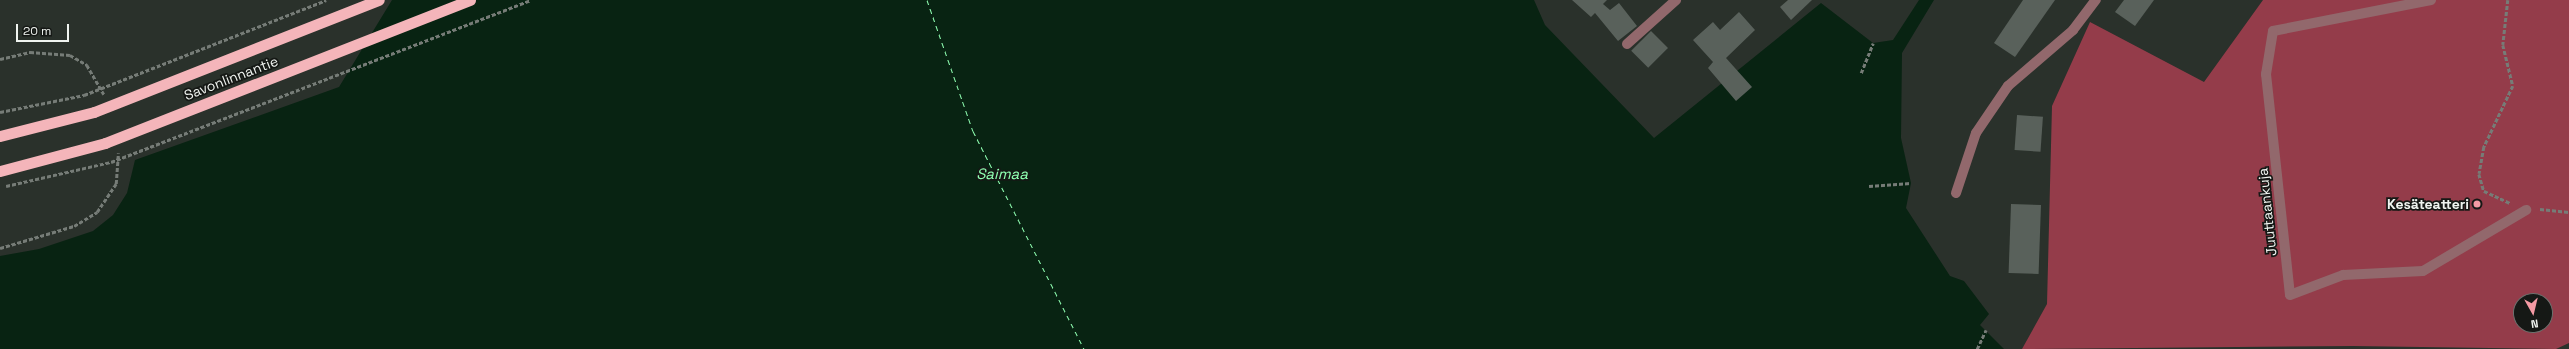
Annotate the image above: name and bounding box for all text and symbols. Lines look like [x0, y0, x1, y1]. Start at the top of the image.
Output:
scale bar [18, 16, 71, 42]
text: 20 m [23, 23, 51, 39]
street label: Savonlinnantie [182, 52, 280, 104]
water label: Saimaa [976, 165, 1028, 183]
street label: Juuttaankuja [2254, 167, 2280, 257]
place label: Kesäteatteri [2387, 196, 2469, 212]
marker: Kesäteatteri [2472, 199, 2482, 209]
north arrow [2513, 293, 2553, 333]
text: N [2530, 316, 2539, 331]

